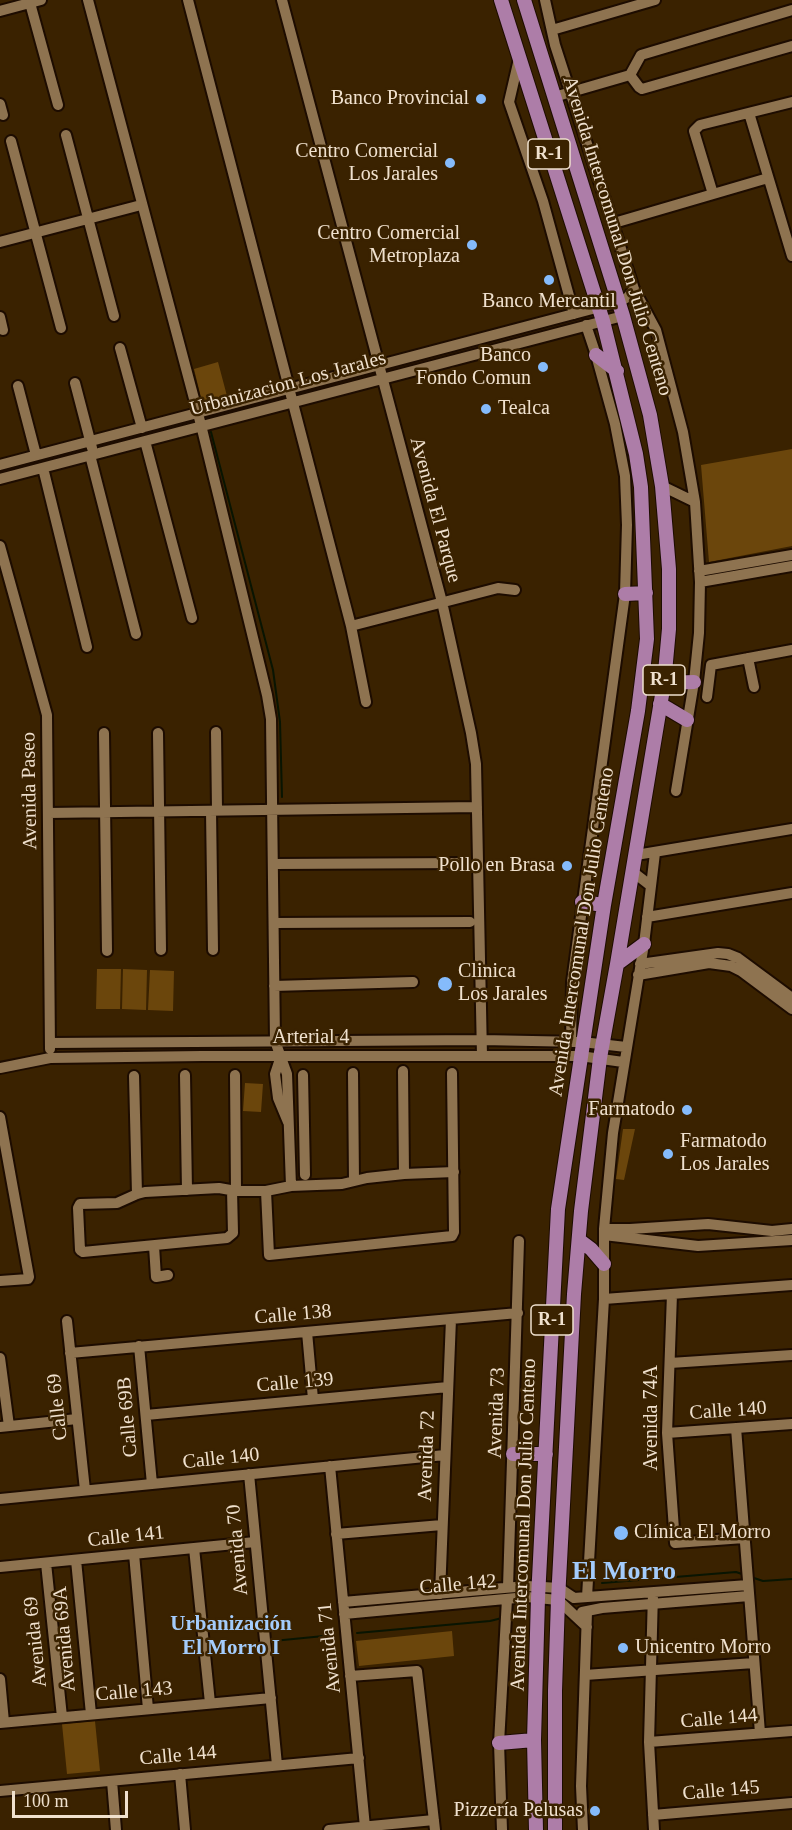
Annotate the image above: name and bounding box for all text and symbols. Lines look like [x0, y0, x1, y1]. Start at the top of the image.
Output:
street label: Avenida Intercomunal Don Julio Centeno [557, 73, 677, 399]
place label: Banco Provincial [331, 87, 469, 111]
marker: Banco Provincial [474, 92, 488, 106]
road number: R-1 [528, 139, 570, 169]
place label: Centro Comercial Los Jarales [295, 140, 438, 187]
marker: Centro Comercial Los Jarales [443, 156, 457, 170]
place label: Centro Comercial Metroplaza [317, 222, 460, 269]
marker: Centro Comercial Metroplaza [465, 238, 479, 252]
marker: Banco Mercantil [542, 273, 556, 287]
place label: Banco Mercantil [482, 290, 616, 314]
place label: Banco Fondo Comun [416, 344, 531, 391]
street label: Urbanizacion Los Jarales [187, 346, 389, 422]
marker: Banco Fondo Comun [536, 360, 550, 374]
place label: Tealca [498, 397, 550, 421]
marker: Tealca [479, 402, 493, 416]
street label: Avenida El Parque [404, 435, 466, 585]
road number: R-1 [643, 665, 685, 695]
street label: Avenida Paseo [17, 732, 43, 850]
street label: Avenida Intercomunal Don Julio Centeno [544, 766, 620, 1098]
place label: Pollo en Brasa [438, 854, 555, 878]
marker: Pollo en Brasa [560, 859, 574, 873]
place label: Clinica Los Jarales [458, 960, 547, 1007]
marker: Clinica Los Jarales [436, 975, 454, 993]
street label: Arterial 4 [272, 1026, 350, 1050]
place label: Farmatodo [588, 1098, 675, 1122]
marker: Farmatodo [680, 1103, 694, 1117]
place label: Farmatodo Los Jarales [680, 1130, 769, 1177]
marker: Farmatodo Los Jarales [661, 1147, 675, 1161]
street label: Calle 138 [253, 1300, 333, 1330]
road number: R-1 [531, 1305, 573, 1335]
street label: Avenida Intercomunal Don Julio Centeno [506, 1358, 542, 1692]
street label: Avenida 74A [640, 1365, 664, 1471]
street label: Avenida 73 [483, 1367, 511, 1459]
street label: Calle 139 [255, 1368, 335, 1398]
street label: Calle 69 [43, 1372, 73, 1442]
street label: Calle 69B [113, 1376, 143, 1458]
street label: Calle 140 [689, 1396, 767, 1426]
street label: Avenida 72 [413, 1410, 441, 1502]
street label: Calle 140 [181, 1443, 261, 1475]
street label: Avenida 70 [222, 1503, 254, 1597]
street label: Calle 141 [86, 1521, 166, 1553]
place label: Clínica El Morro [634, 1521, 771, 1545]
marker: Clínica El Morro [612, 1524, 630, 1542]
district label: El Morro [572, 1556, 676, 1588]
street label: Calle 142 [418, 1570, 498, 1600]
street label: Avenida 69A [48, 1585, 82, 1693]
street label: Avenida 69 [19, 1595, 53, 1689]
street label: Avenida 71 [313, 1601, 347, 1695]
district label: Urbanización El Morro I [170, 1612, 292, 1662]
place label: Unicentro Morro [635, 1636, 771, 1660]
marker: Unicentro Morro [616, 1641, 630, 1655]
street label: Calle 143 [94, 1677, 174, 1707]
street label: Calle 144 [679, 1704, 759, 1734]
street label: Calle 144 [138, 1741, 218, 1771]
street label: Calle 145 [681, 1776, 761, 1806]
scale bar [15, 1779, 130, 1817]
text: 100 m [23, 1791, 69, 1811]
place label: Pizzería Pelusas [454, 1799, 583, 1823]
marker: Pizzería Pelusas [588, 1804, 602, 1818]

